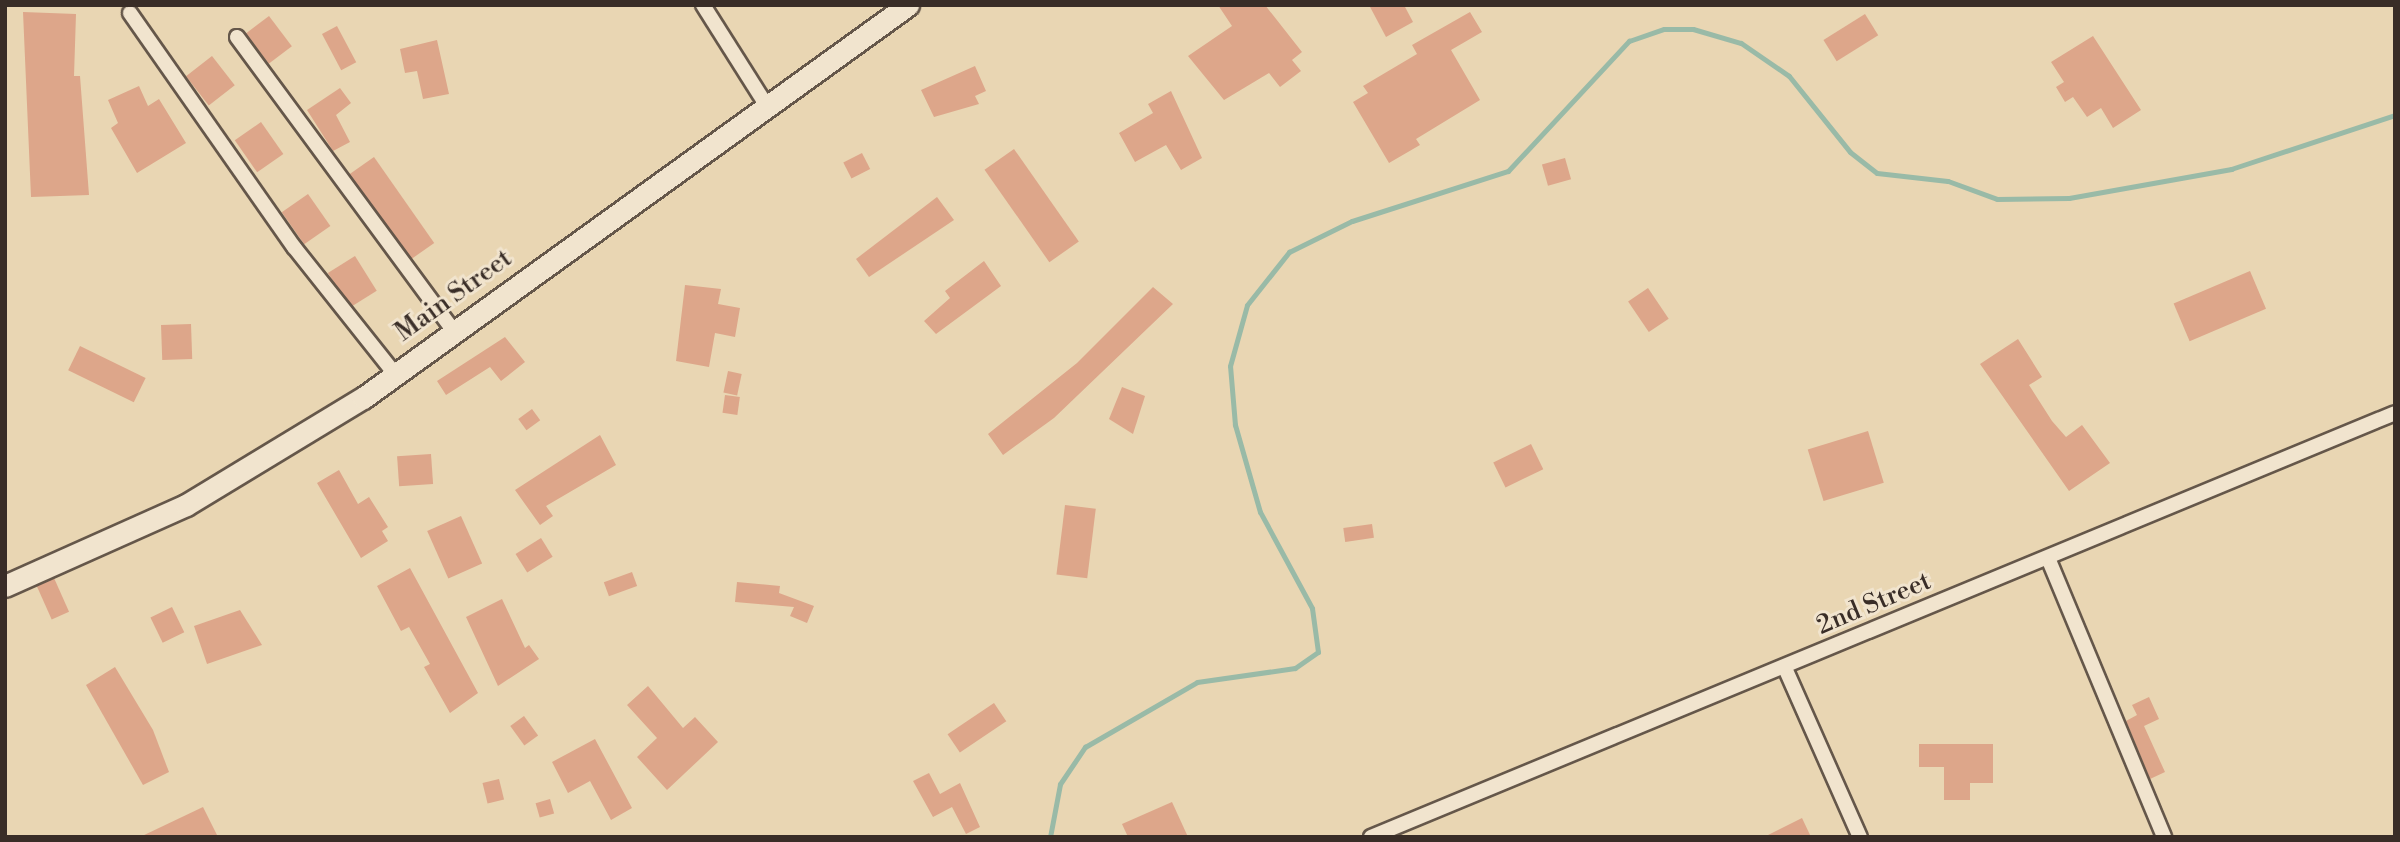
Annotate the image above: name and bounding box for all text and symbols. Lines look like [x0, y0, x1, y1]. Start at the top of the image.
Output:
street label: Main Street [390, 243, 518, 349]
street label: 2nd Street [1812, 566, 1936, 642]

